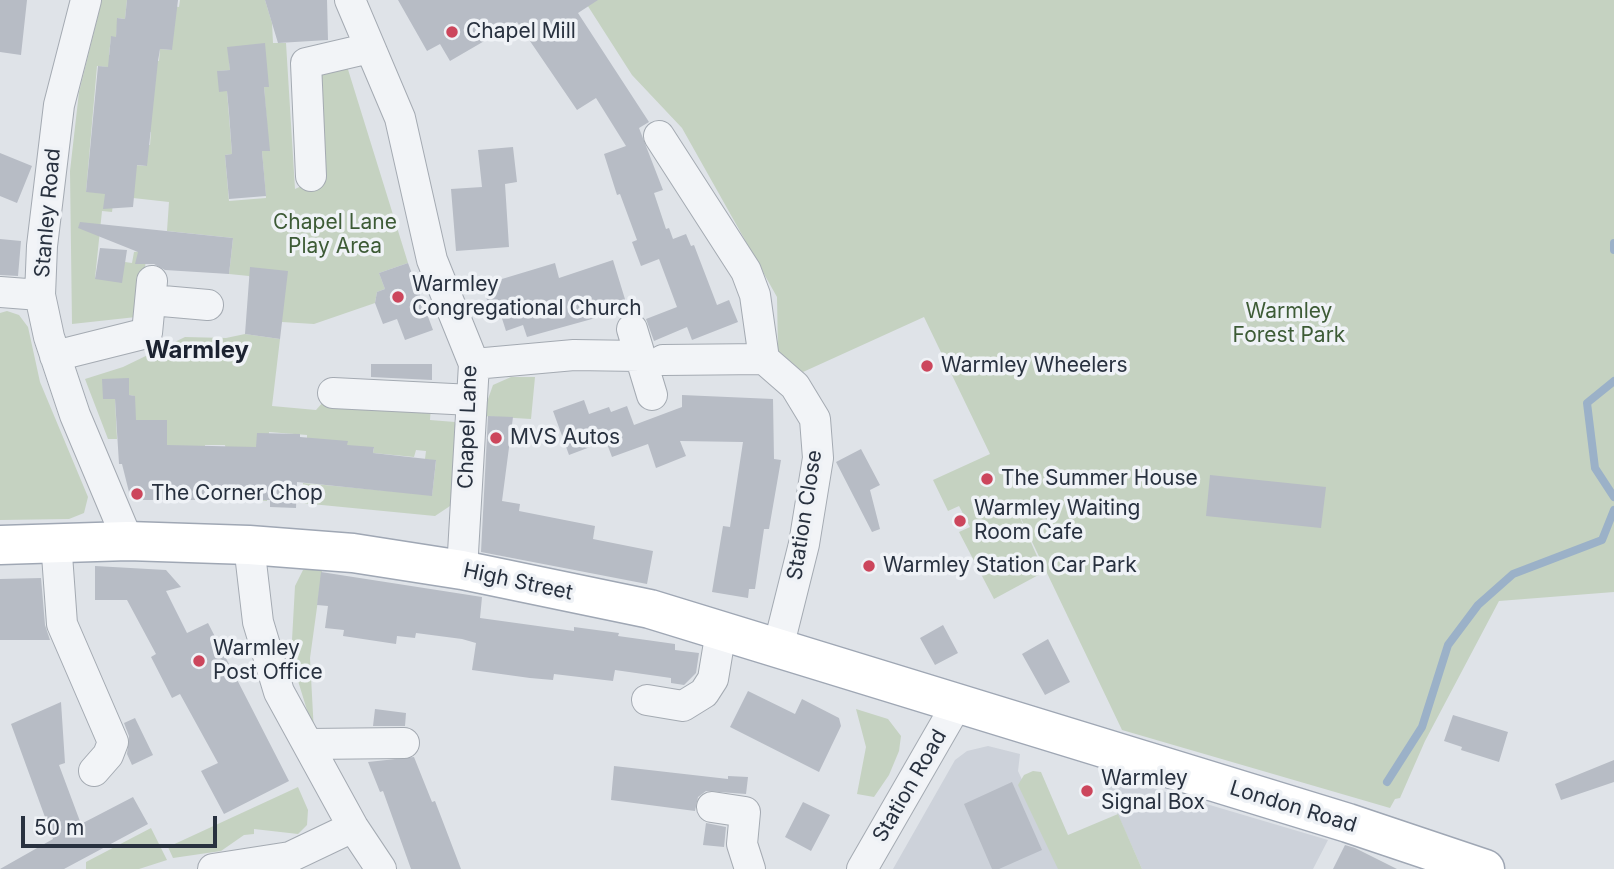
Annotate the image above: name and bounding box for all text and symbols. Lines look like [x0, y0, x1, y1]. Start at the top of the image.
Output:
place label: Chapel Mill [466, 19, 576, 45]
marker: Chapel Mill [444, 24, 460, 40]
street label: Stanley Road [30, 147, 66, 279]
park label: Chapel Lane Play Area [273, 210, 397, 260]
place label: Warmley Congregational Church [412, 272, 642, 322]
marker: Warmley Congregational Church [390, 289, 406, 305]
park label: Warmley Forest Park [1233, 299, 1345, 349]
district label: Warmley [145, 337, 249, 365]
place label: Warmley Wheelers [941, 353, 1128, 379]
marker: Warmley Wheelers [919, 358, 935, 374]
street label: Chapel Lane [453, 365, 483, 489]
place label: MVS Autos [510, 425, 620, 451]
marker: MVS Autos [488, 430, 504, 446]
street label: Station Close [782, 448, 828, 582]
place label: The Summer House [1001, 466, 1198, 492]
marker: The Summer House [979, 471, 995, 487]
place label: The Corner Chop [151, 481, 323, 507]
marker: The Corner Chop [129, 486, 145, 502]
place label: Warmley Waiting Room Cafe [974, 496, 1140, 546]
marker: Warmley Waiting Room Cafe [952, 513, 968, 529]
place label: Warmley Station Car Park [883, 553, 1137, 579]
street label: High Street [461, 558, 575, 606]
marker: Warmley Station Car Park [861, 558, 877, 574]
place label: Warmley Post Office [213, 636, 323, 686]
marker: Warmley Post Office [191, 653, 207, 669]
street label: Station Road [868, 725, 952, 847]
place label: Warmley Signal Box [1101, 766, 1205, 816]
street label: London Road [1227, 776, 1359, 838]
marker: Warmley Signal Box [1079, 783, 1095, 799]
scale bar [24, 802, 220, 846]
text: 50 m [34, 815, 84, 840]

